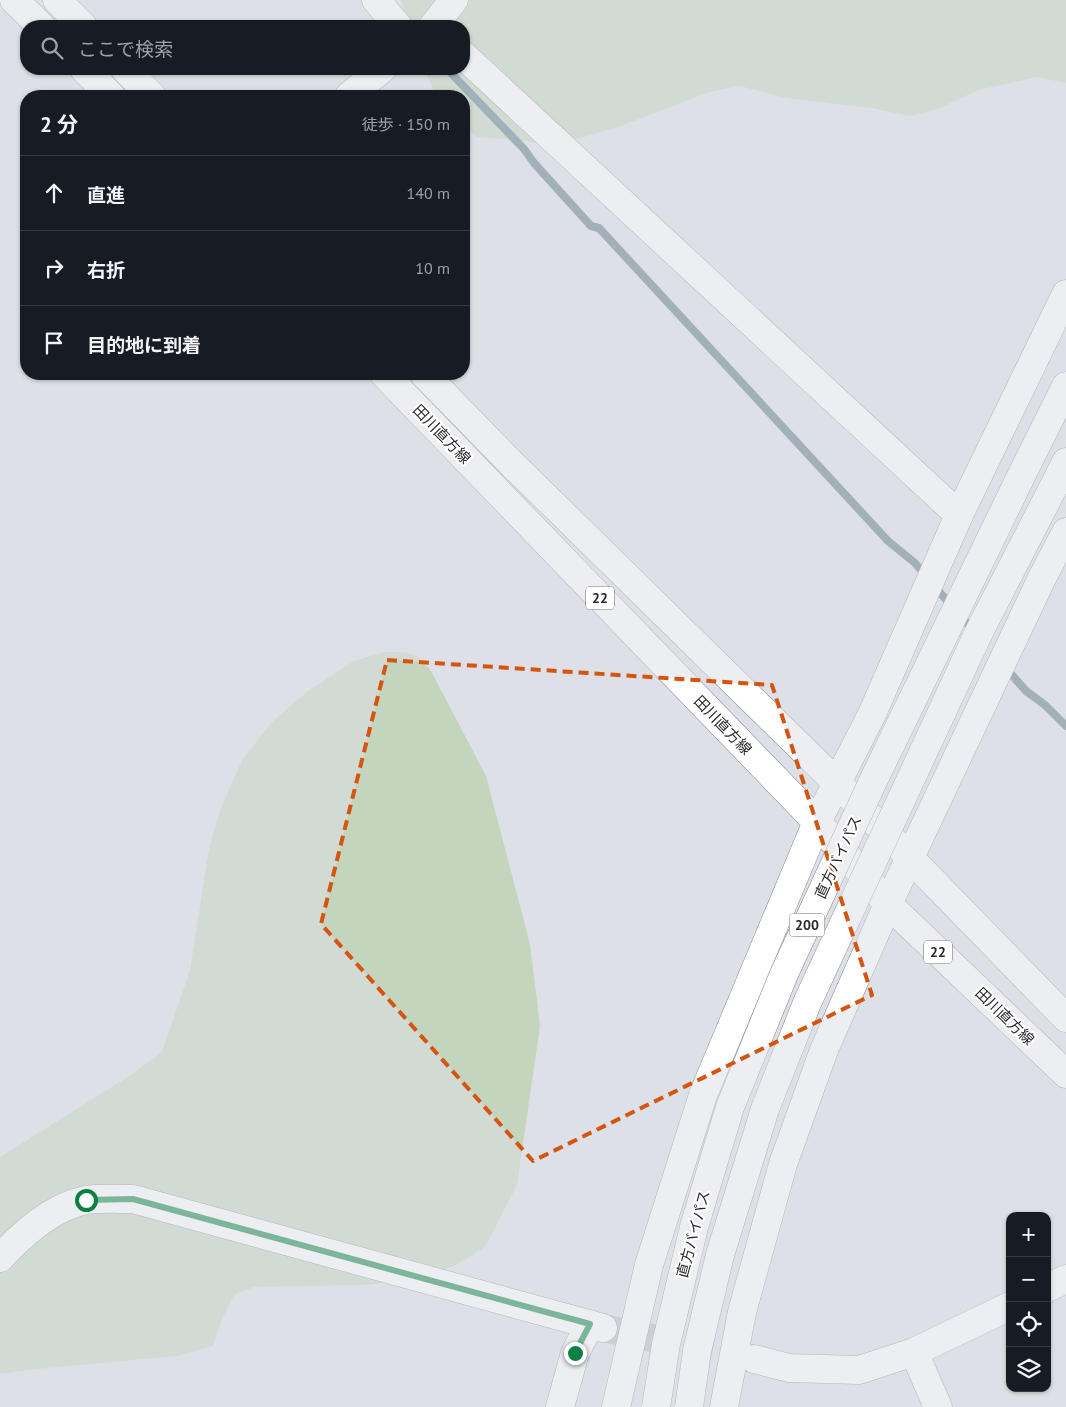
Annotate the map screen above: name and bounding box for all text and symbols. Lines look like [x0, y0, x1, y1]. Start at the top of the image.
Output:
search box [20, 20, 470, 75]
icon: search [38, 34, 66, 62]
text: ここで検索 [78, 37, 173, 61]
text: 2 分 [40, 111, 78, 138]
text: 徒歩 · 150 m [362, 114, 450, 134]
icon: ahead [40, 179, 68, 207]
text: 直進 [87, 183, 125, 207]
text: 140 m [407, 183, 450, 203]
icon: right [40, 254, 68, 282]
text: 右折 [87, 258, 125, 282]
text: 10 m [415, 258, 450, 278]
icon: arrive [40, 329, 68, 357]
text: 目的地に到着 [87, 333, 201, 357]
street label: 田川直方線 [409, 400, 475, 468]
road number: 22 [586, 586, 614, 610]
street label: 田川直方線 [690, 691, 756, 759]
street label: 直方バイパス [810, 812, 866, 902]
road number: 200 [790, 914, 824, 936]
road number: 22 [924, 940, 952, 964]
street label: 田川直方線 [971, 983, 1039, 1049]
street label: 直方バイパス [672, 1188, 714, 1280]
route start [75, 1189, 98, 1212]
map controls [1006, 1212, 1051, 1392]
button: + [1006, 1212, 1051, 1257]
button: − [1006, 1257, 1051, 1302]
button: locate [1006, 1302, 1051, 1347]
route end [564, 1342, 587, 1365]
button: layers [1006, 1347, 1051, 1392]

